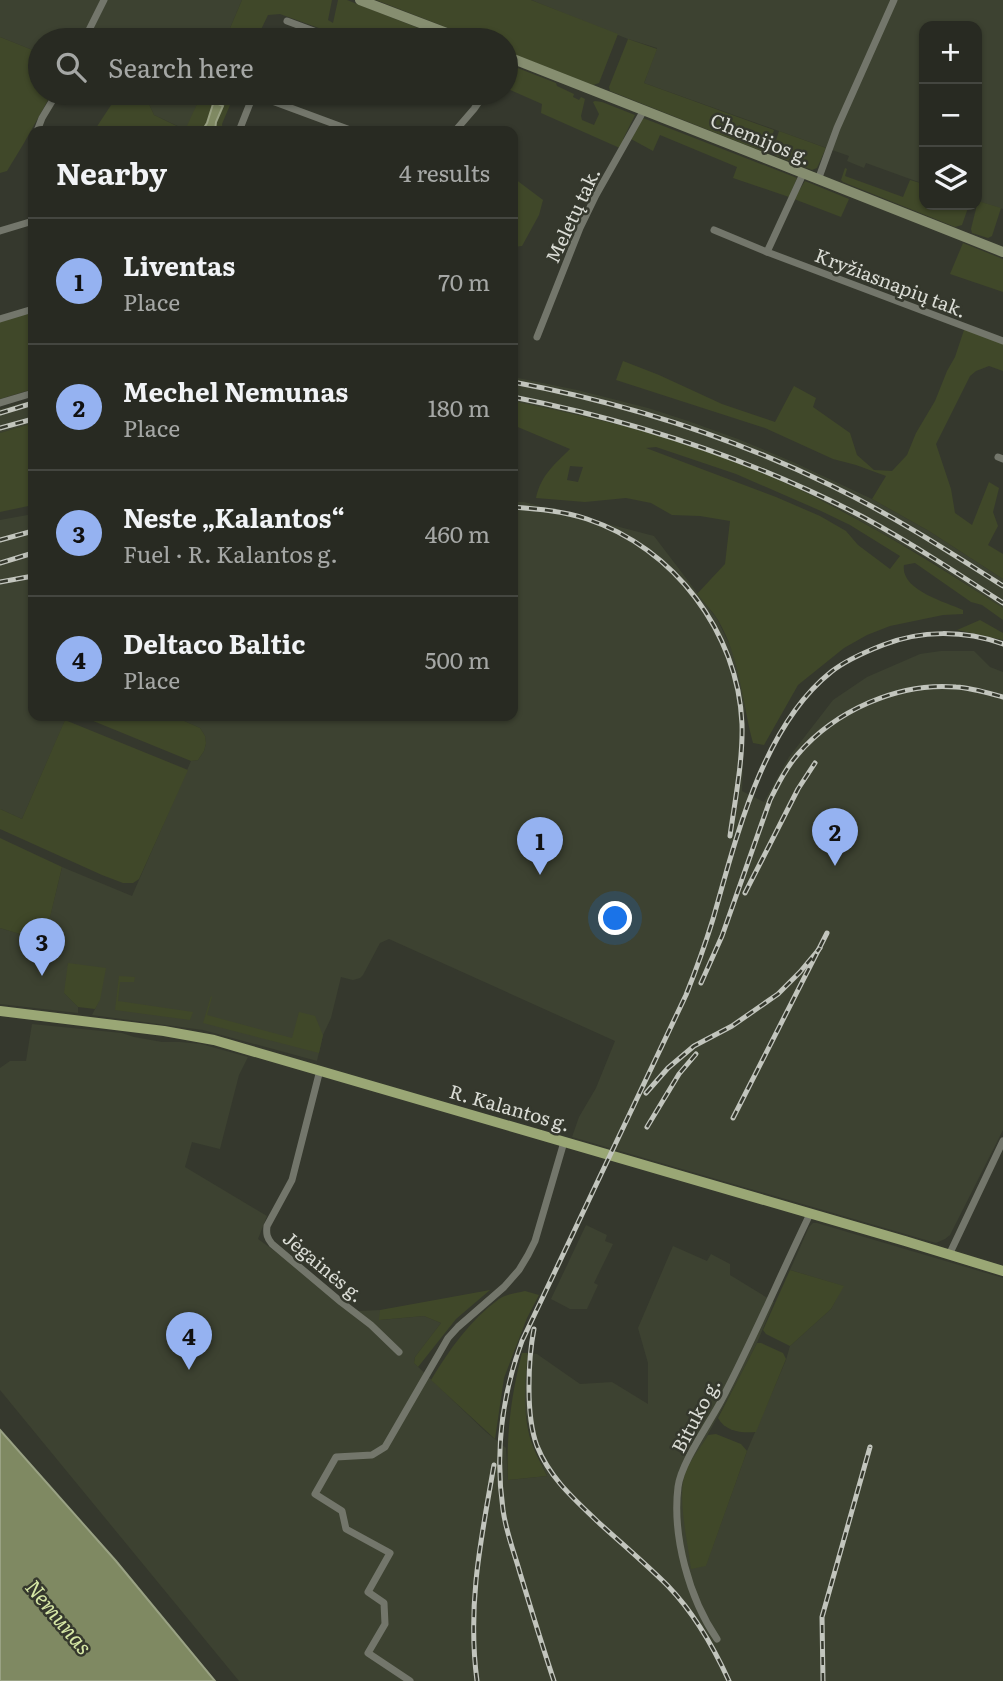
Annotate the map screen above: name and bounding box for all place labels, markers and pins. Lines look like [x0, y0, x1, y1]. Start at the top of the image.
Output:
pin: 2 [812, 808, 858, 866]
pin: 1 [517, 817, 563, 875]
pin: 3 [19, 918, 65, 976]
pin: 4 [166, 1312, 212, 1370]

